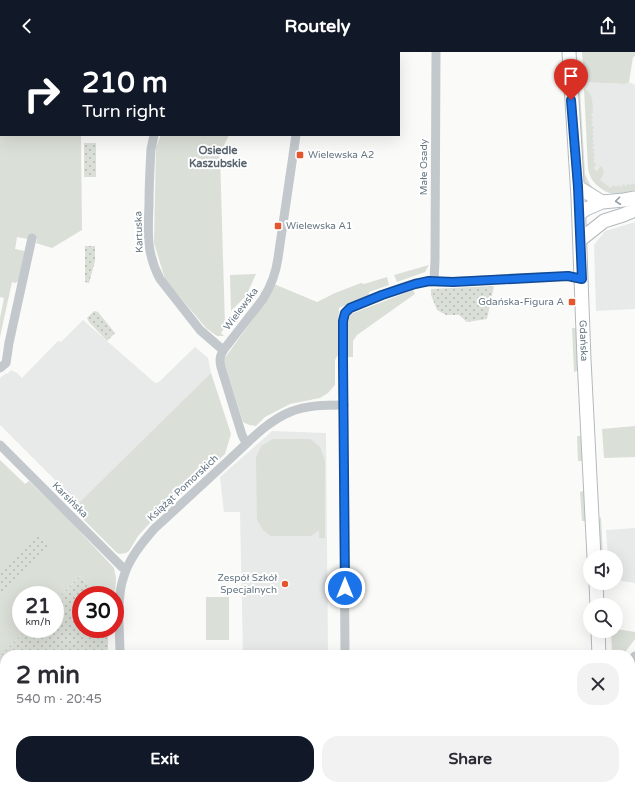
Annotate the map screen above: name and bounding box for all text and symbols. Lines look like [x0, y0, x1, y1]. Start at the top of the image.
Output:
icon: back [16, 15, 38, 37]
text: Routely [285, 15, 350, 37]
icon: share [597, 15, 619, 37]
pin [554, 59, 588, 100]
icon: arrive [560, 65, 582, 87]
text: 210 m [82, 66, 168, 100]
icon: right [16, 68, 68, 120]
text: Turn right [82, 100, 166, 122]
street label: Małe Osady [418, 138, 430, 195]
district label: Osiedle Kaszubskie [189, 144, 248, 170]
place label: Wielewska A2 [308, 149, 374, 161]
marker: Wielewska A2 [295, 150, 305, 160]
one-way arrow [615, 196, 622, 205]
street label: Kartuska [132, 211, 146, 253]
place label: Wielewska A1 [286, 220, 352, 232]
marker: Wielewska A1 [273, 221, 283, 231]
street label: Wielewska [221, 285, 261, 333]
place label: Gdańska-Figura A [478, 296, 564, 308]
marker: Gdańska-Figura A [567, 297, 577, 307]
street label: Gdańska [577, 320, 590, 362]
street label: Książąt Pomorskich [145, 452, 221, 524]
street label: Karsińska [50, 480, 90, 520]
map controls [583, 550, 623, 638]
button: sound [583, 550, 623, 590]
position arrow [324, 567, 366, 609]
place label: Zespół Szkół Specjalnych [217, 572, 277, 596]
marker: Zespół Szkół Specjalnych [280, 579, 290, 589]
speed limit sign: 30 [72, 586, 124, 638]
text: 21 [25, 595, 51, 619]
button: search [583, 598, 623, 638]
text: km/h [25, 616, 51, 628]
text: 2 min [16, 661, 80, 690]
button: close [577, 663, 619, 705]
text: 540 m · 20:45 [16, 691, 102, 707]
button: Exit [16, 736, 314, 782]
button: Share [322, 736, 619, 782]

